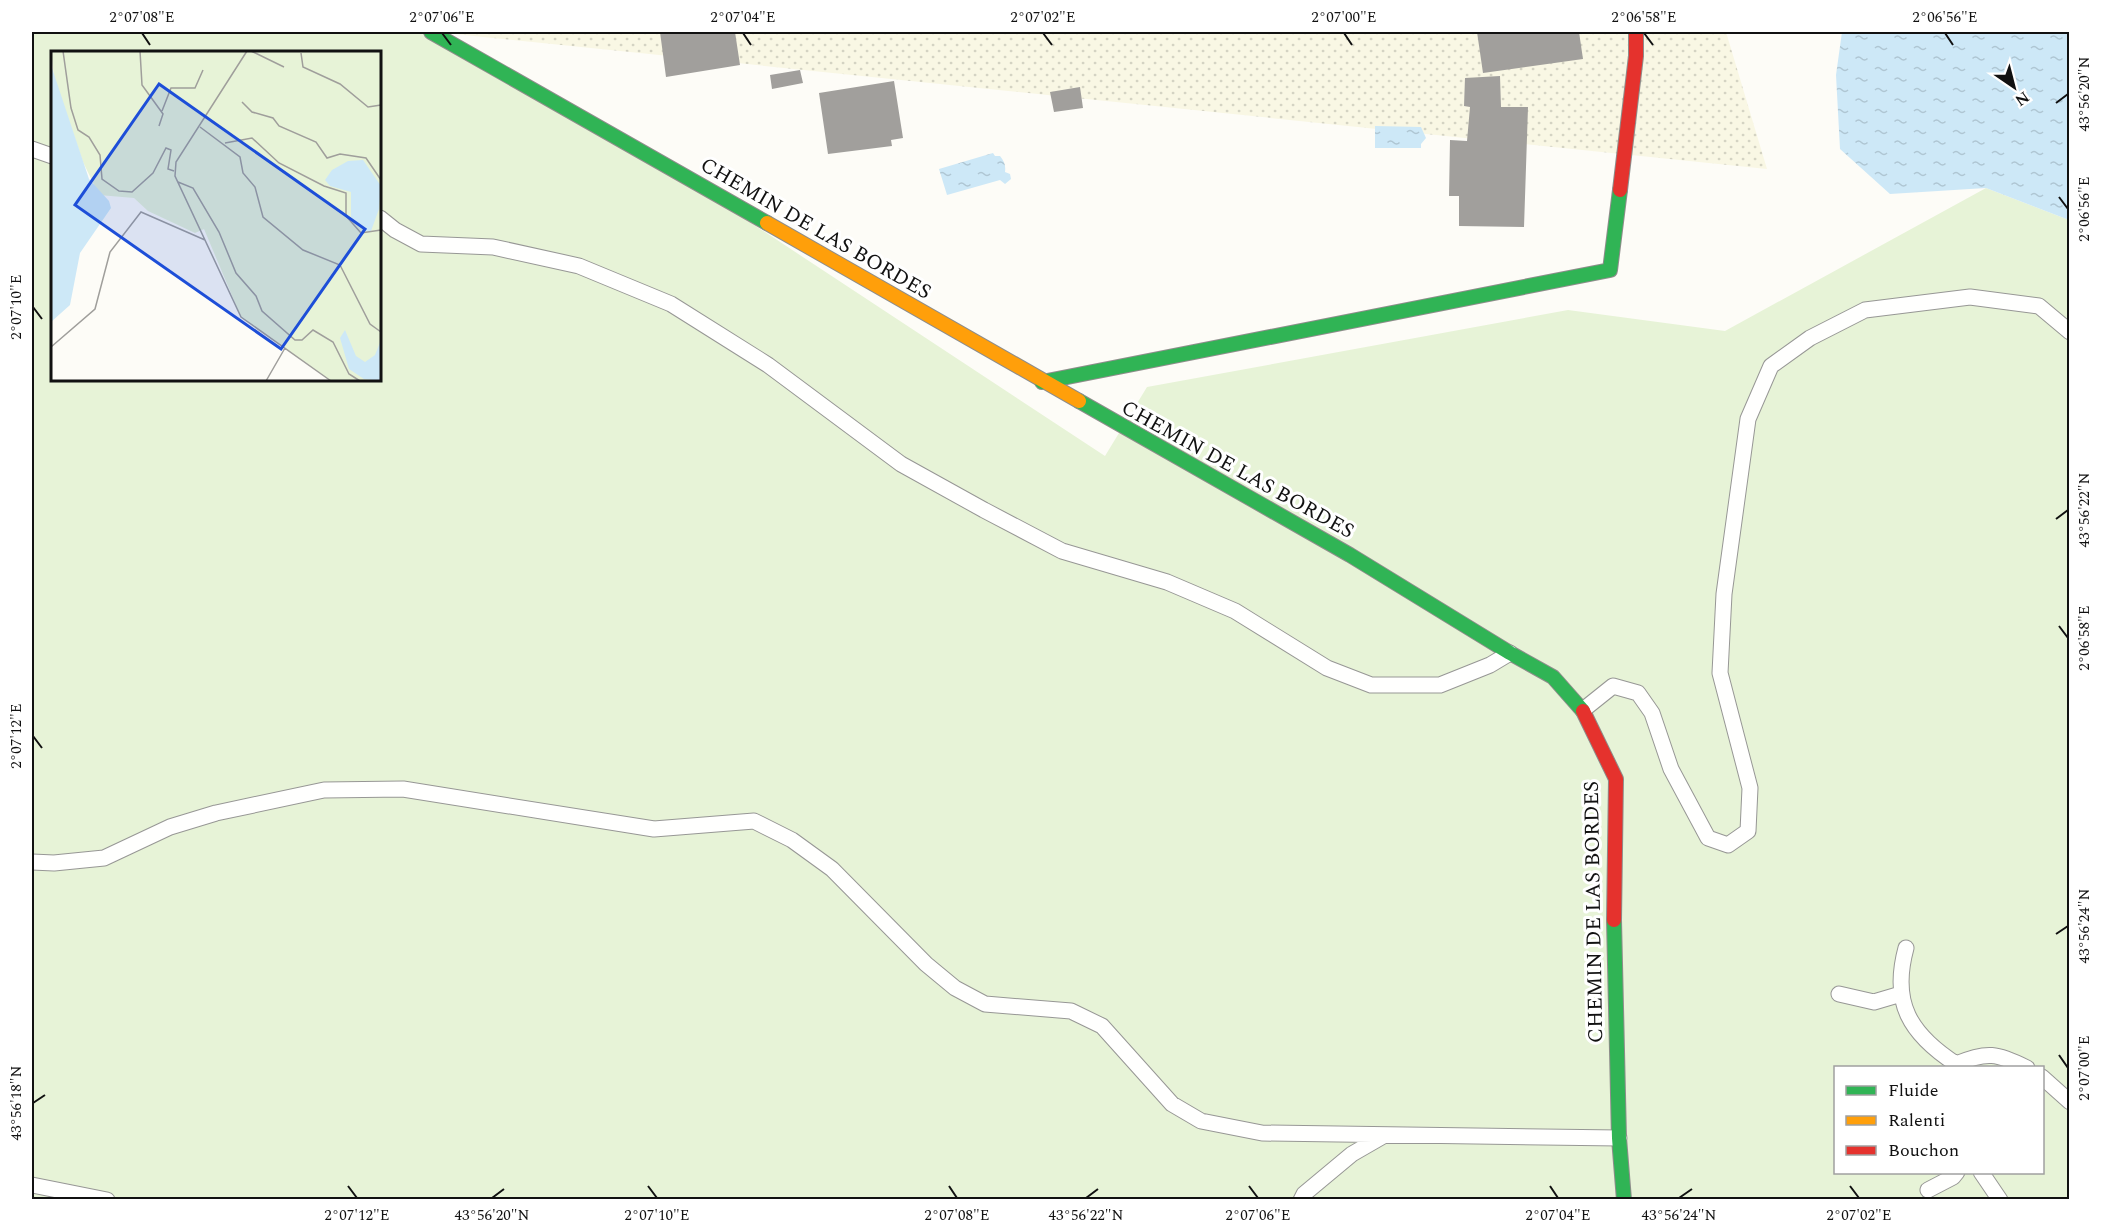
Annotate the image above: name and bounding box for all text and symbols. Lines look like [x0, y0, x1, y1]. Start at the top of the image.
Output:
text: 2°07'08"E [109, 6, 175, 29]
text: 2°07'06"E [409, 6, 475, 29]
text: 2°07'04"E [710, 6, 776, 29]
text: 2°07'02"E [1010, 6, 1076, 29]
text: 2°07'00"E [1311, 6, 1377, 29]
text: 2°06'58"E [1611, 6, 1677, 29]
text: 2°06'56"E [1912, 6, 1978, 29]
inset map [51, 51, 381, 381]
text: 43°56'20"N [2073, 56, 2096, 132]
north arrow [1984, 57, 2044, 117]
text: N [2010, 85, 2034, 112]
street label: CHEMIN DE LAS BORDES [694, 149, 937, 308]
text: 2°06'56"E [2073, 176, 2096, 242]
text: 2°07'10"E [5, 274, 28, 340]
street label: CHEMIN DE LAS BORDES [1115, 392, 1360, 547]
text: 43°56'22"N [2073, 472, 2096, 548]
text: 2°06'58"E [2073, 605, 2096, 671]
text: 2°07'12"E [5, 703, 28, 769]
street label: CHEMIN DE LAS BORDES [1576, 781, 1612, 1043]
text: 43°56'24"N [2073, 888, 2096, 964]
text: 2°07'00"E [2073, 1035, 2096, 1101]
text: 43°56'18"N [5, 1065, 28, 1141]
legend [1834, 1066, 2044, 1174]
text: Fluide [1888, 1077, 1939, 1104]
text: Ralenti [1888, 1107, 1945, 1134]
text: Bouchon [1888, 1137, 1959, 1164]
text: 2°07'12"E [324, 1204, 390, 1227]
text: 43°56'20"N [455, 1204, 530, 1227]
text: 2°07'10"E [624, 1204, 690, 1227]
text: 2°07'08"E [924, 1204, 990, 1227]
text: 43°56'22"N [1049, 1204, 1124, 1227]
text: 2°07'06"E [1225, 1204, 1291, 1227]
text: 2°07'04"E [1525, 1204, 1591, 1227]
text: 43°56'24"N [1642, 1204, 1717, 1227]
text: 2°07'02"E [1826, 1204, 1892, 1227]

